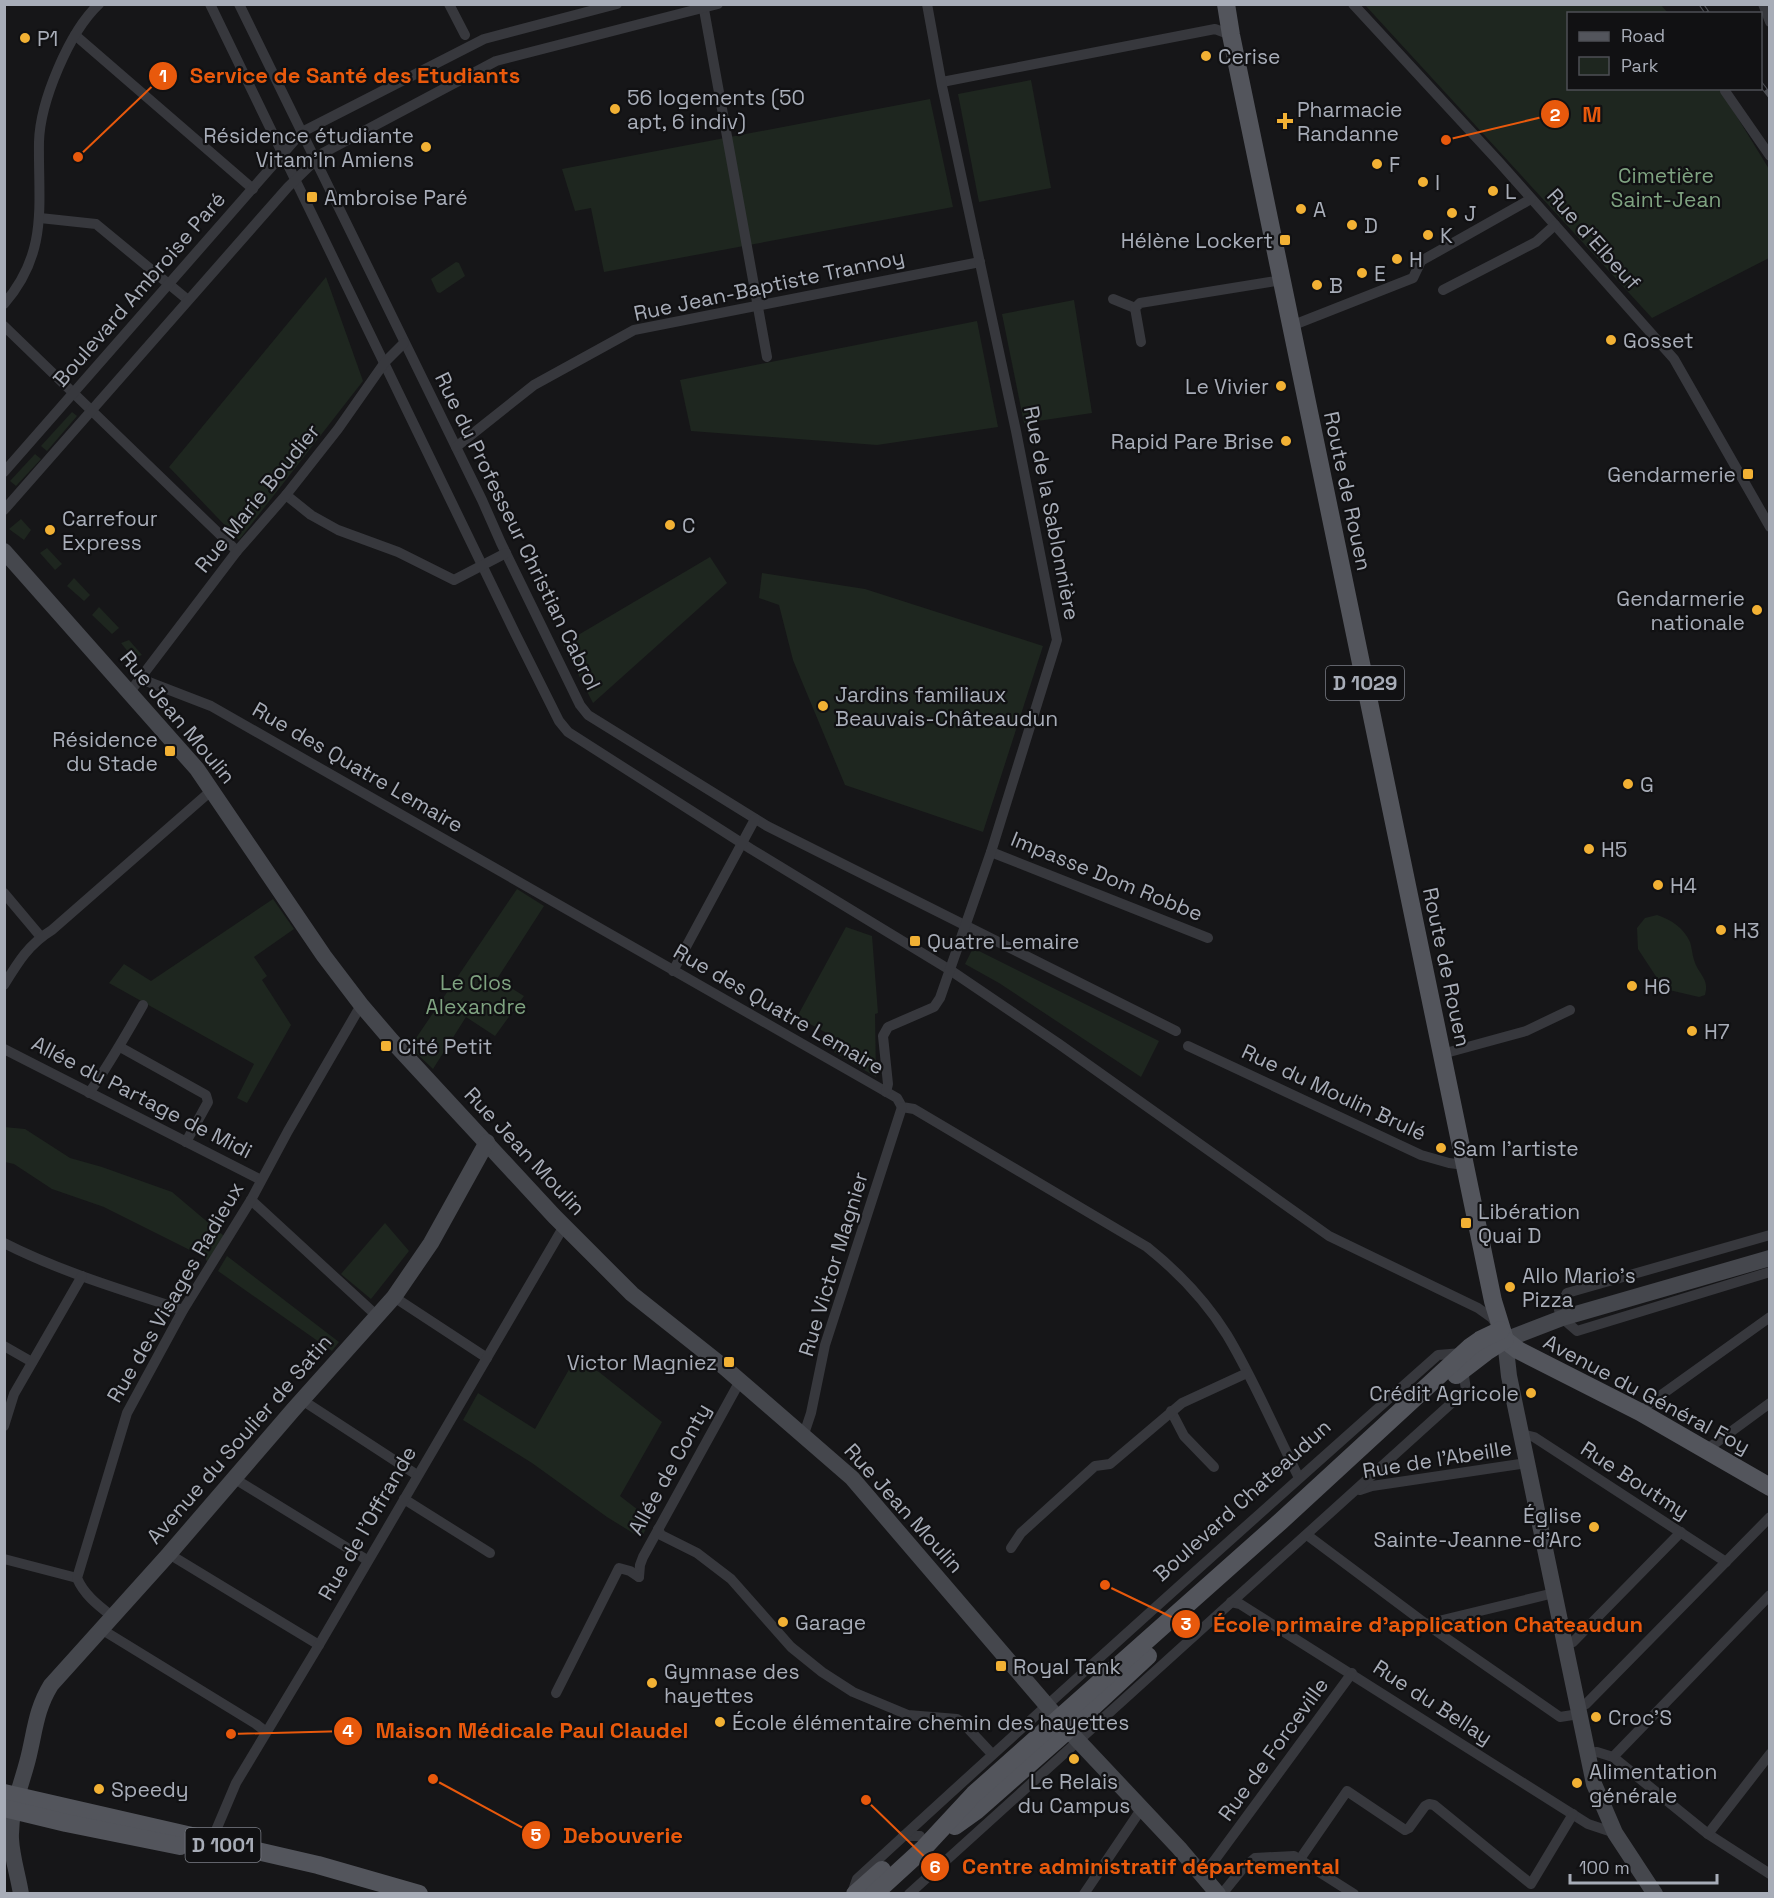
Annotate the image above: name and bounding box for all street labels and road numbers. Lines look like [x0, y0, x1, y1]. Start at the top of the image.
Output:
street label: Rue d'Elbeuf [1541, 182, 1647, 296]
street label: Boulevard Ambroise Paré [47, 186, 231, 392]
street label: Rue Jean-Baptiste Trannoy [631, 243, 907, 327]
street label: Rue du Professeur Christian Cabrol [429, 368, 607, 694]
street label: Rue de la Sablonnière [1018, 404, 1086, 622]
street label: Route de Rouen [1318, 409, 1378, 573]
street label: Rue Marie Boudier [189, 418, 325, 578]
street label: Rue Jean Moulin [114, 645, 242, 789]
road number: D 1029 [1326, 666, 1404, 700]
street label: Rue des Quatre Lemaire [248, 696, 468, 838]
street label: Impasse Dom Robbe [1007, 825, 1207, 927]
street label: Route de Rouen [1417, 885, 1477, 1049]
street label: Rue des Quatre Lemaire [669, 938, 889, 1080]
street label: Allée du Partage de Midi [27, 1030, 257, 1164]
street label: Rue du Moulin Brulé [1237, 1037, 1431, 1147]
street label: Rue Jean Moulin [459, 1081, 591, 1221]
street label: Rue Victor Magnier [792, 1168, 874, 1359]
street label: Rue des Visages Radieux [101, 1177, 249, 1407]
street label: Avenue du Soulier de Satin [140, 1328, 338, 1550]
street label: Avenue du Général Foy [1539, 1328, 1755, 1460]
street label: Allée de Conty [622, 1398, 716, 1540]
street label: Boulevard Chateaudun [1148, 1413, 1336, 1587]
street label: Rue de l'Abeille [1360, 1434, 1514, 1484]
street label: Rue Boutmy [1576, 1435, 1694, 1525]
street label: Rue Jean Moulin [839, 1437, 969, 1579]
street label: Rue de l'Offrande [312, 1441, 422, 1605]
street label: Rue du Bellay [1368, 1653, 1498, 1751]
street label: Rue de Forceville [1212, 1672, 1334, 1826]
road number: D 1001 [186, 1828, 260, 1862]

